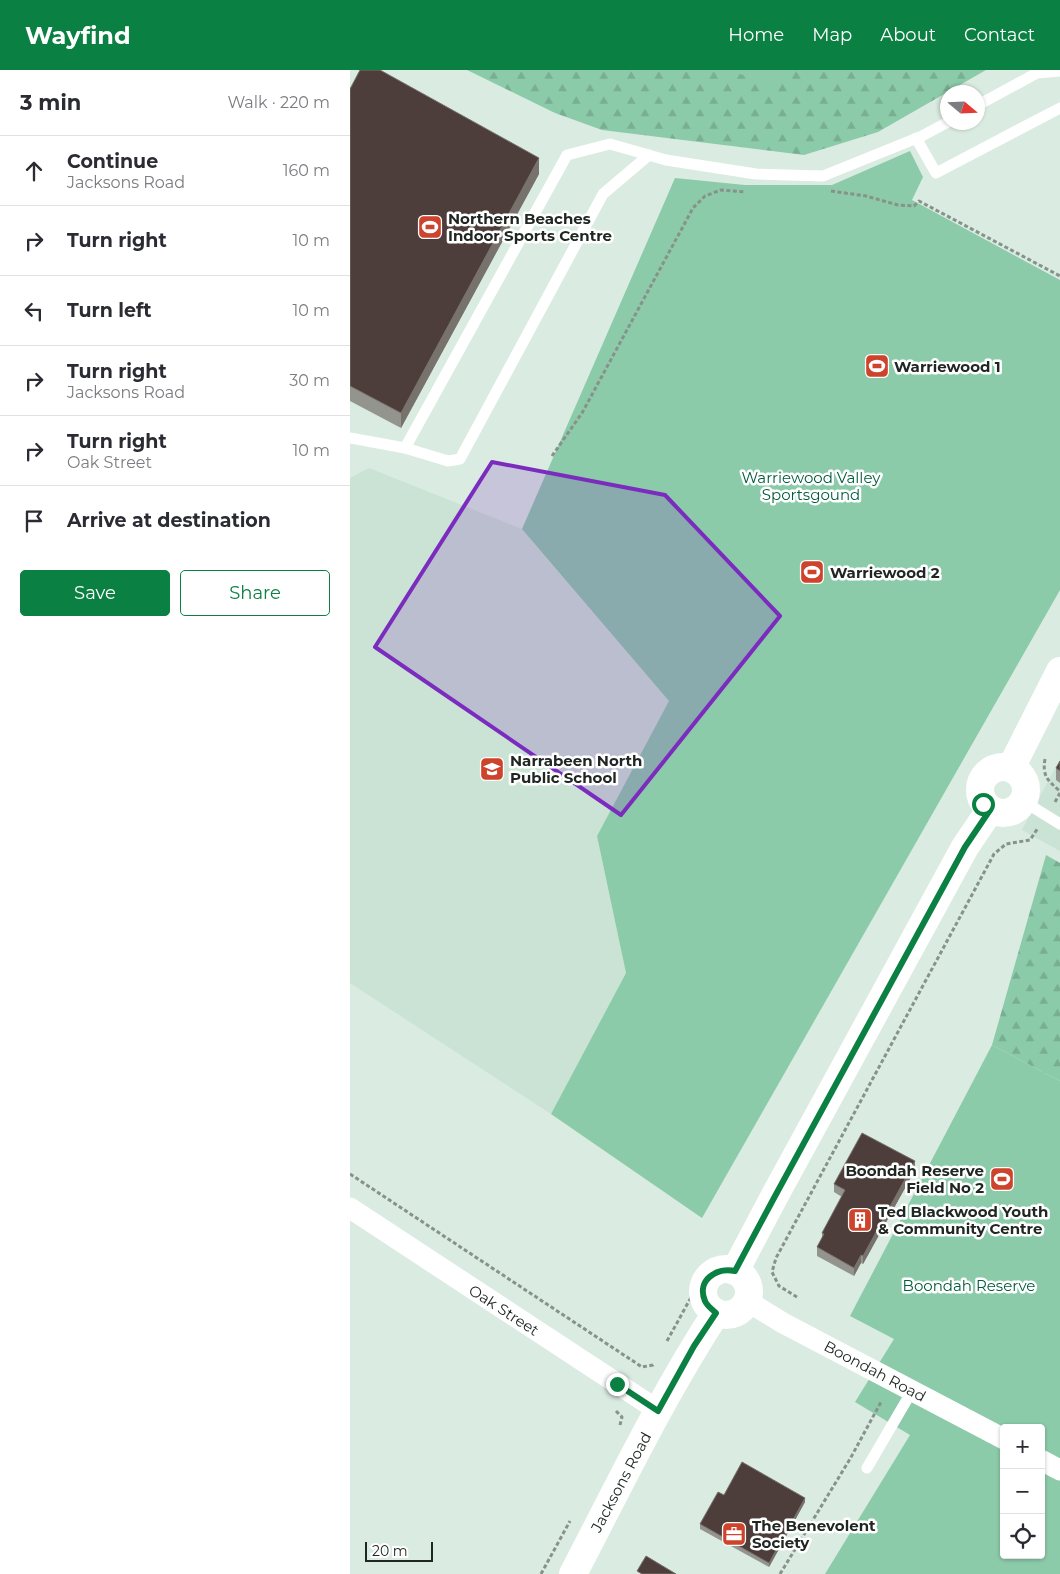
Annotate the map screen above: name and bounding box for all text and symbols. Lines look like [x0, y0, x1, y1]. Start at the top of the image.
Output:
text: Wayfind [25, 21, 131, 50]
text: Home [728, 24, 784, 46]
text: Map [812, 24, 852, 46]
text: About [880, 24, 936, 46]
text: Contact [964, 24, 1035, 46]
north arrow [940, 85, 985, 130]
text: 3 min [20, 90, 81, 115]
text: Walk · 220 m [227, 93, 330, 112]
text: Continue [67, 150, 158, 173]
icon: ahead [20, 157, 48, 185]
text: 160 m [283, 161, 330, 180]
text: Jacksons Road [67, 173, 185, 192]
place label: Northern Beaches Indoor Sports Centre [448, 209, 612, 245]
sports icon: Northern Beaches Indoor Sports Centre [417, 214, 443, 240]
icon: right [20, 227, 48, 255]
text: Turn right [67, 229, 167, 252]
text: 10 m [292, 231, 330, 250]
icon: left [20, 297, 48, 325]
text: Turn left [67, 299, 152, 322]
text: 10 m [292, 301, 330, 320]
sports icon: Warriewood 1 [864, 353, 890, 379]
place label: Warriewood 1 [894, 357, 1001, 376]
text: Turn right [67, 360, 167, 383]
icon: right [20, 367, 48, 395]
text: 30 m [289, 371, 330, 390]
text: Jacksons Road [67, 383, 185, 402]
text: Turn right [67, 430, 167, 453]
icon: right [20, 437, 48, 465]
text: 10 m [292, 441, 330, 460]
text: Oak Street [67, 453, 152, 472]
park label: Warriewood Valley Sportsgound [742, 468, 881, 504]
icon: arrive [20, 507, 48, 535]
text: Arrive at destination [67, 509, 271, 532]
sports icon: Warriewood 2 [799, 559, 825, 585]
place label: Warriewood 2 [830, 563, 940, 582]
button: Save [20, 570, 170, 616]
button: Share [180, 570, 330, 616]
place label: Narrabeen North Public School [510, 751, 642, 787]
school or university icon: Narrabeen North Public School [479, 756, 505, 782]
route start [972, 793, 995, 816]
place label: Boondah Reserve Field No 2 [845, 1161, 984, 1197]
sports icon: Boondah Reserve Field No 2 [989, 1166, 1015, 1192]
place label: Ted Blackwood Youth & Community Centre [878, 1202, 1048, 1238]
building icon: Ted Blackwood Youth & Community Centre [847, 1207, 873, 1233]
park label: Boondah Reserve [903, 1276, 1035, 1295]
street label: Oak Street [465, 1280, 543, 1340]
street label: Boondah Road [821, 1336, 929, 1406]
route end [606, 1373, 629, 1396]
map controls [1000, 1424, 1045, 1559]
button: + [1000, 1424, 1045, 1469]
street label: Jacksons Road [586, 1429, 655, 1536]
button: − [1000, 1469, 1045, 1514]
button: locate [1000, 1514, 1045, 1559]
place label: The Benevolent Society [752, 1516, 876, 1552]
office icon: The Benevolent Society [721, 1521, 747, 1547]
scale bar [365, 1539, 432, 1562]
text: 20 m [372, 1542, 408, 1560]

